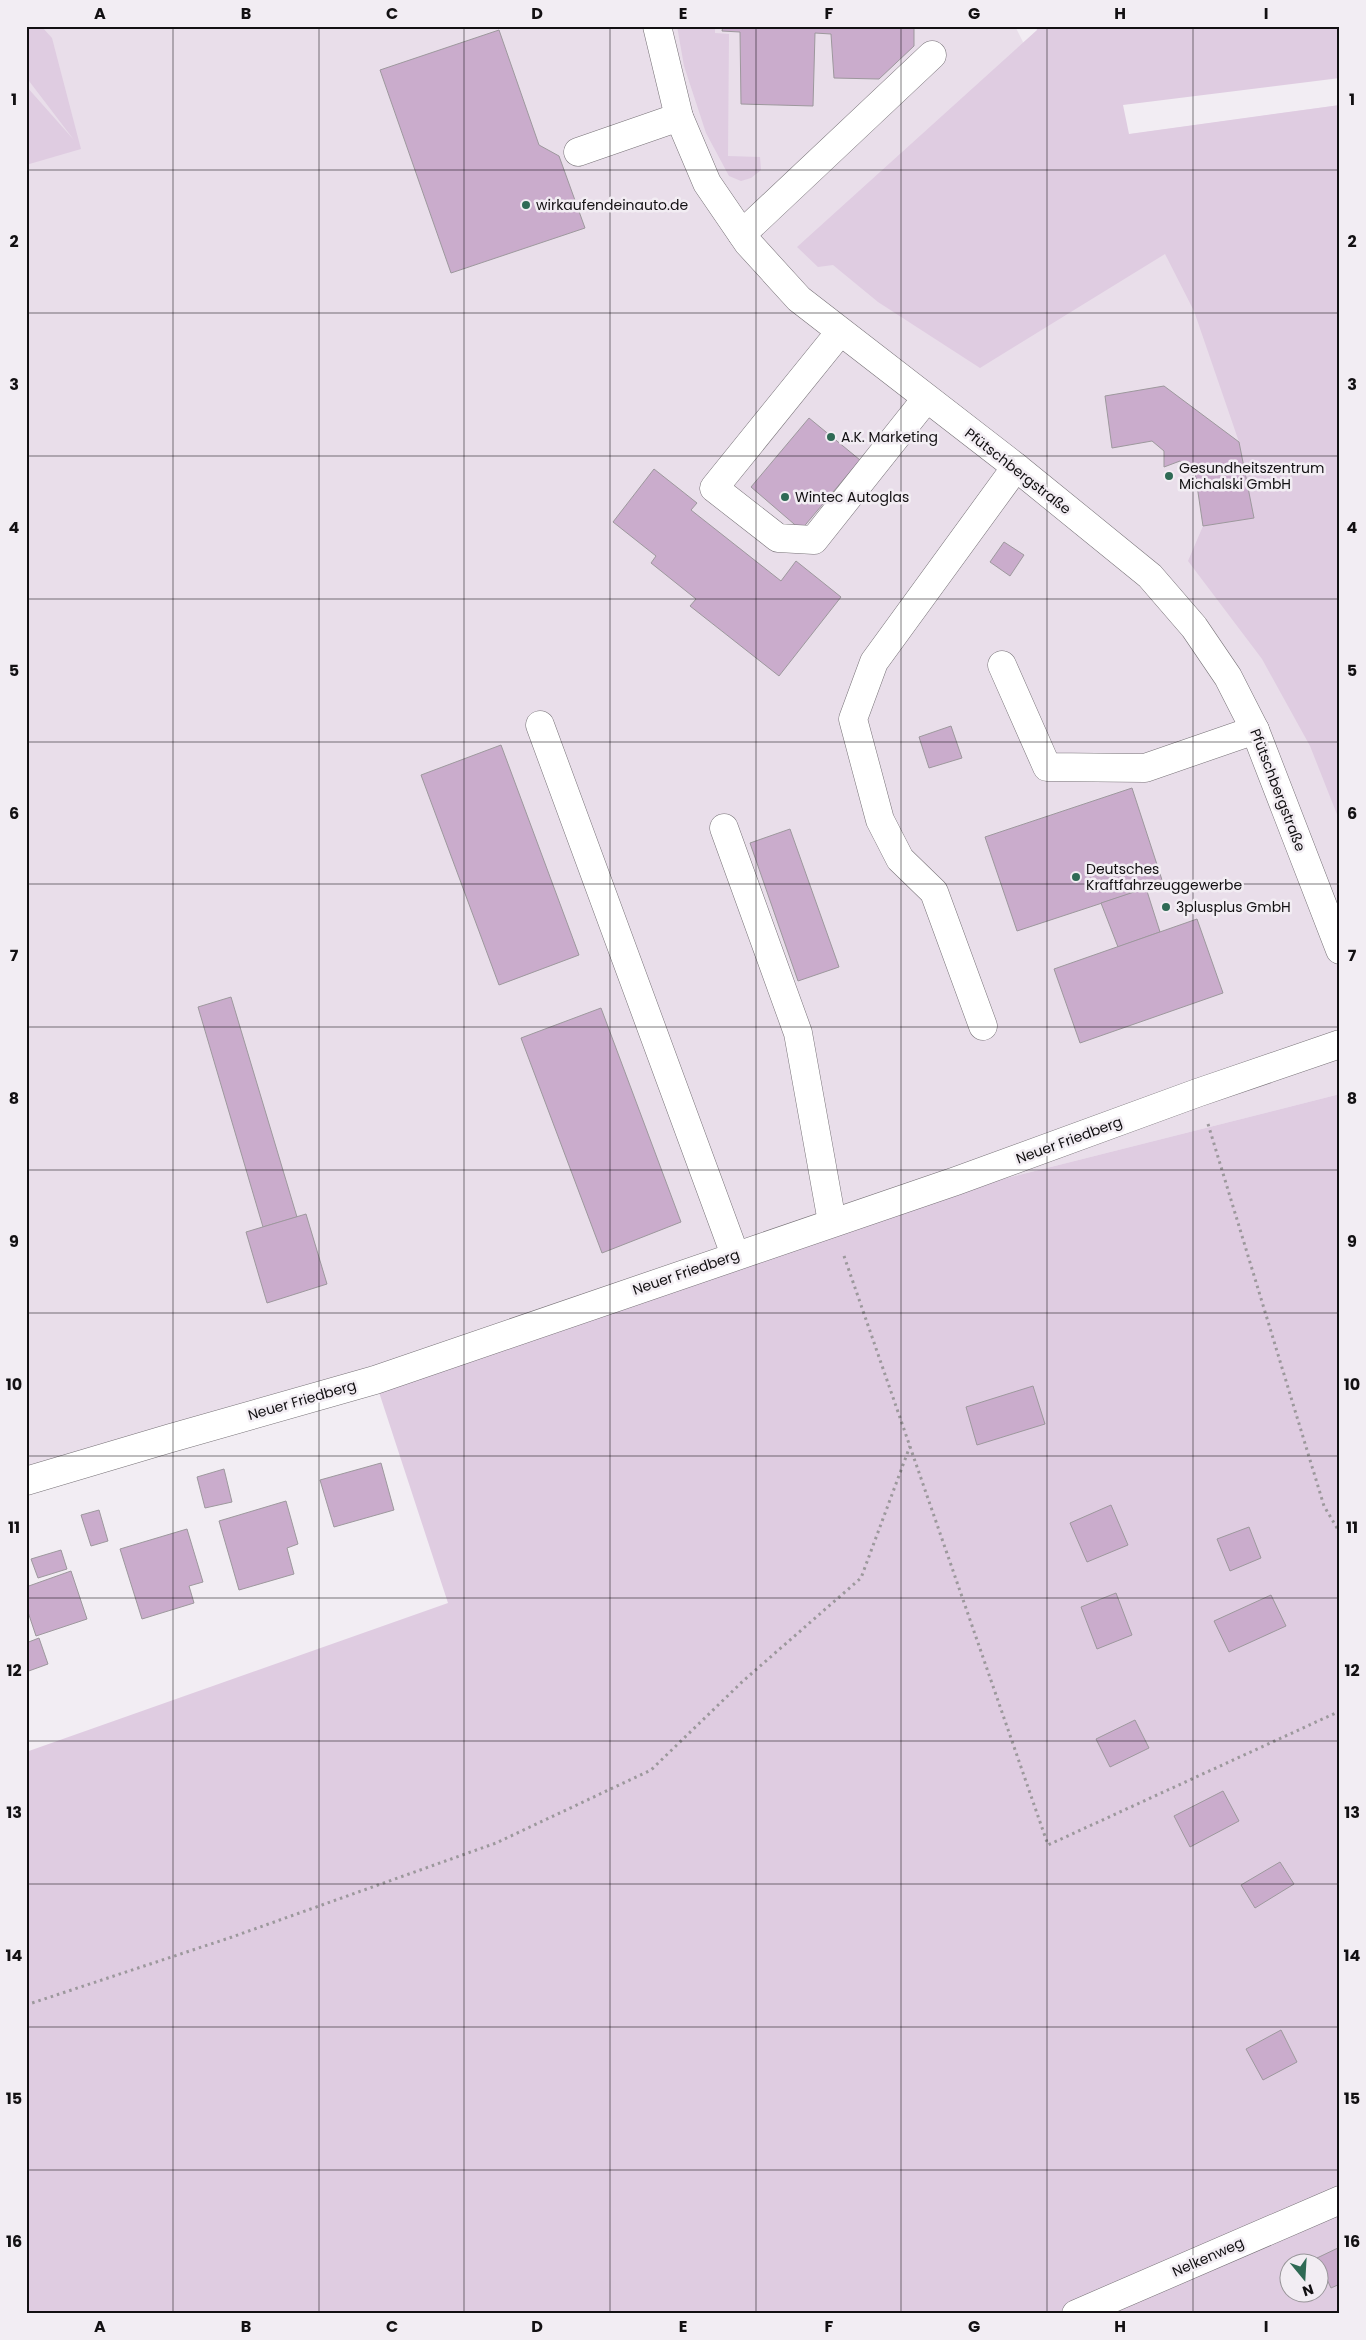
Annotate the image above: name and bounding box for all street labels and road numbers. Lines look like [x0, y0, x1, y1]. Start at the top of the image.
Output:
street label: Pfütschbergstraße [961, 423, 1075, 519]
street label: Pfütschbergstraße [1245, 726, 1311, 854]
street label: Neuer Friedberg [1013, 1111, 1125, 1169]
street label: Neuer Friedberg [630, 1244, 742, 1300]
street label: Neuer Friedberg [245, 1375, 359, 1425]
street label: Nelkenweg [1169, 2232, 1247, 2282]

